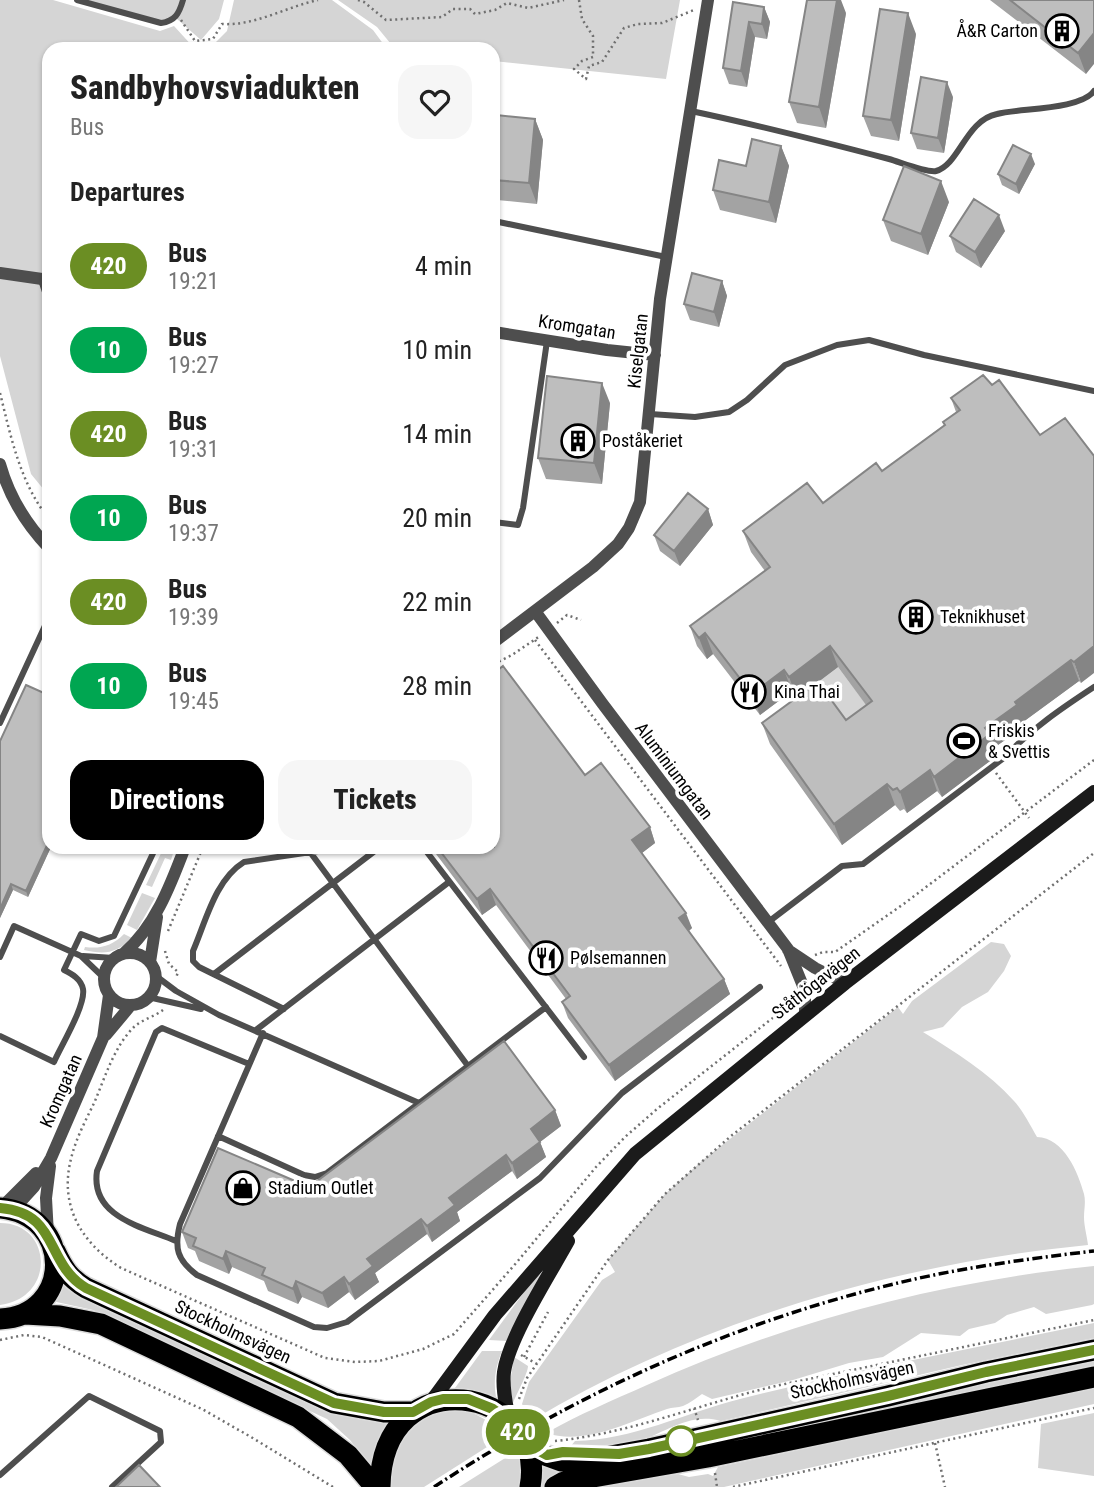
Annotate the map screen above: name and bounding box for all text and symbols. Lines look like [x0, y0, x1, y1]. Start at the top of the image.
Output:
building icon: Å&R Carton [1043, 12, 1081, 50]
place label: Å&R Carton [956, 19, 1038, 41]
button: heart [398, 65, 472, 139]
text: Sandbyhovsviadukten [70, 68, 360, 107]
text: Bus [70, 114, 104, 141]
text: Departures [70, 177, 185, 207]
text: Bus [168, 238, 207, 268]
text: 4 min [415, 251, 472, 281]
text: 420 [90, 252, 127, 280]
text: 19:21 [168, 268, 219, 295]
street label: Kromgatan [537, 310, 617, 343]
street label: Kiselgatan [623, 313, 652, 389]
text: Bus [168, 322, 207, 352]
text: 10 min [402, 335, 472, 365]
text: 10 [96, 336, 121, 364]
text: 19:27 [168, 352, 219, 379]
text: Bus [168, 406, 207, 436]
text: 14 min [402, 419, 472, 449]
text: 420 [90, 420, 127, 448]
building icon: Poståkeriet [559, 422, 597, 460]
place label: Poståkeriet [602, 430, 683, 451]
text: 19:31 [168, 436, 219, 463]
text: Bus [168, 490, 207, 520]
text: 20 min [402, 503, 472, 533]
text: 10 [96, 504, 121, 532]
text: 19:37 [168, 520, 219, 547]
text: Bus [168, 574, 207, 604]
text: 22 min [402, 587, 472, 617]
text: 420 [90, 588, 127, 616]
building icon: Teknikhuset [897, 598, 935, 636]
text: 19:39 [168, 604, 219, 631]
place label: Teknikhuset [940, 606, 1025, 627]
text: Bus [168, 658, 207, 688]
text: 28 min [402, 671, 472, 701]
text: 10 [96, 672, 121, 700]
restaurant icon: Kina Thai [730, 673, 768, 711]
place label: Kina Thai [774, 681, 840, 702]
text: 19:45 [168, 688, 219, 715]
street label: Aluminiumgatan [631, 718, 718, 823]
place label: Friskis & Svettis [988, 720, 1050, 762]
sports icon: Friskis & Svettis [945, 722, 983, 760]
button: Directions [70, 760, 264, 840]
button: Tickets [278, 760, 472, 840]
restaurant icon: Pølsemannen [527, 939, 565, 977]
street label: Ståthögavägen [767, 942, 864, 1023]
place label: Pølsemannen [570, 947, 667, 968]
street label: Kromgatan [35, 1051, 86, 1131]
shop icon: Stadium Outlet [224, 1169, 262, 1207]
place label: Stadium Outlet [268, 1177, 373, 1198]
street label: Stockholmsvägen [172, 1295, 295, 1368]
street label: Stockholmsvägen [788, 1356, 916, 1403]
line badge: 420 [478, 1409, 558, 1455]
text: 420 [500, 1418, 536, 1446]
unlabelled marker [666, 1426, 696, 1456]

